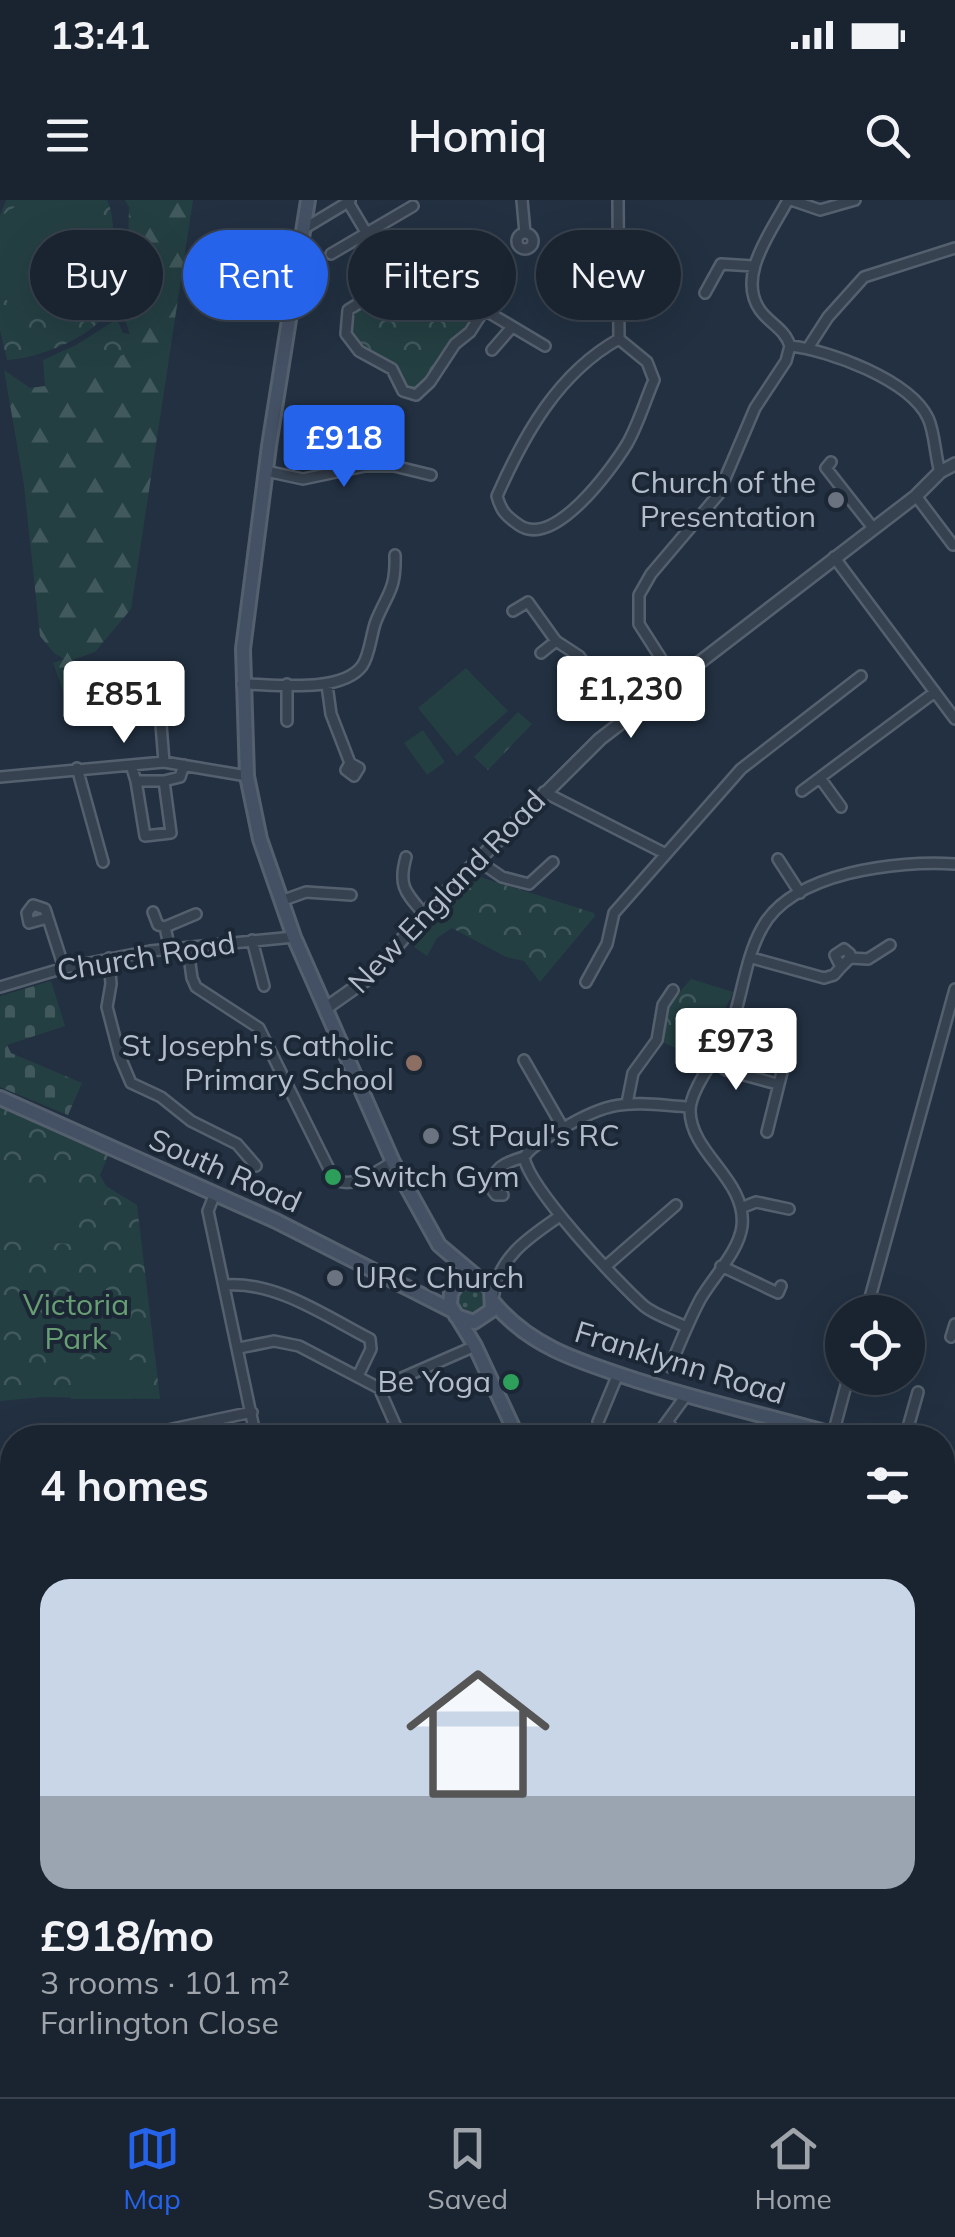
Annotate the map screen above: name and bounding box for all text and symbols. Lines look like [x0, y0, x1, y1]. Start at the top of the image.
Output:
text: 13:41 [50, 11, 151, 59]
text: Homiq [408, 107, 547, 163]
icon: menu [40, 108, 95, 163]
icon: search [860, 108, 915, 163]
chip: Buy [30, 230, 163, 320]
chip: Rent [183, 230, 328, 320]
chip: Filters [348, 230, 516, 320]
chip: New [536, 230, 681, 320]
pin: £918 [285, 405, 403, 490]
text: £918 [306, 417, 382, 457]
place label: Church of the Presentation [630, 463, 816, 535]
marker: Church of the Presentation [825, 489, 847, 511]
pin: £1,230 [550, 656, 712, 741]
pin: £851 [65, 661, 183, 746]
text: £1,230 [579, 668, 683, 708]
text: £851 [86, 673, 162, 713]
street label: New England Road [340, 782, 553, 1001]
street label: Church Road [54, 923, 238, 989]
pin: £973 [677, 1008, 795, 1093]
text: £973 [698, 1020, 774, 1060]
place label: St Joseph's Catholic Primary School [122, 1026, 394, 1098]
marker: St Joseph's Catholic Primary School [403, 1052, 425, 1074]
place label: St Paul's RC [451, 1116, 620, 1154]
street label: South Road [143, 1120, 307, 1221]
marker: St Paul's RC [420, 1125, 442, 1147]
place label: Switch Gym [353, 1157, 520, 1195]
marker: Switch Gym [322, 1166, 344, 1188]
place label: URC Church [355, 1258, 524, 1296]
marker: URC Church [324, 1267, 346, 1289]
park label: Victoria Park [23, 1285, 129, 1357]
map controls [825, 1295, 925, 1395]
button: locate [825, 1295, 925, 1395]
street label: Franklynn Road [571, 1312, 790, 1412]
place label: Be Yoga [377, 1362, 491, 1400]
marker: Be Yoga [500, 1371, 522, 1393]
icon: filters [860, 1458, 915, 1513]
text: 4 homes [40, 1459, 209, 1512]
icon: home [388, 1644, 568, 1824]
text: £918/mo [40, 1909, 214, 1962]
text: 3 rooms · 101 m² [40, 1962, 290, 2002]
text: Farlington Close [40, 2002, 279, 2042]
tab: Map [123, 2121, 181, 2216]
tab: Saved [427, 2121, 508, 2216]
tab: Home [754, 2121, 832, 2216]

